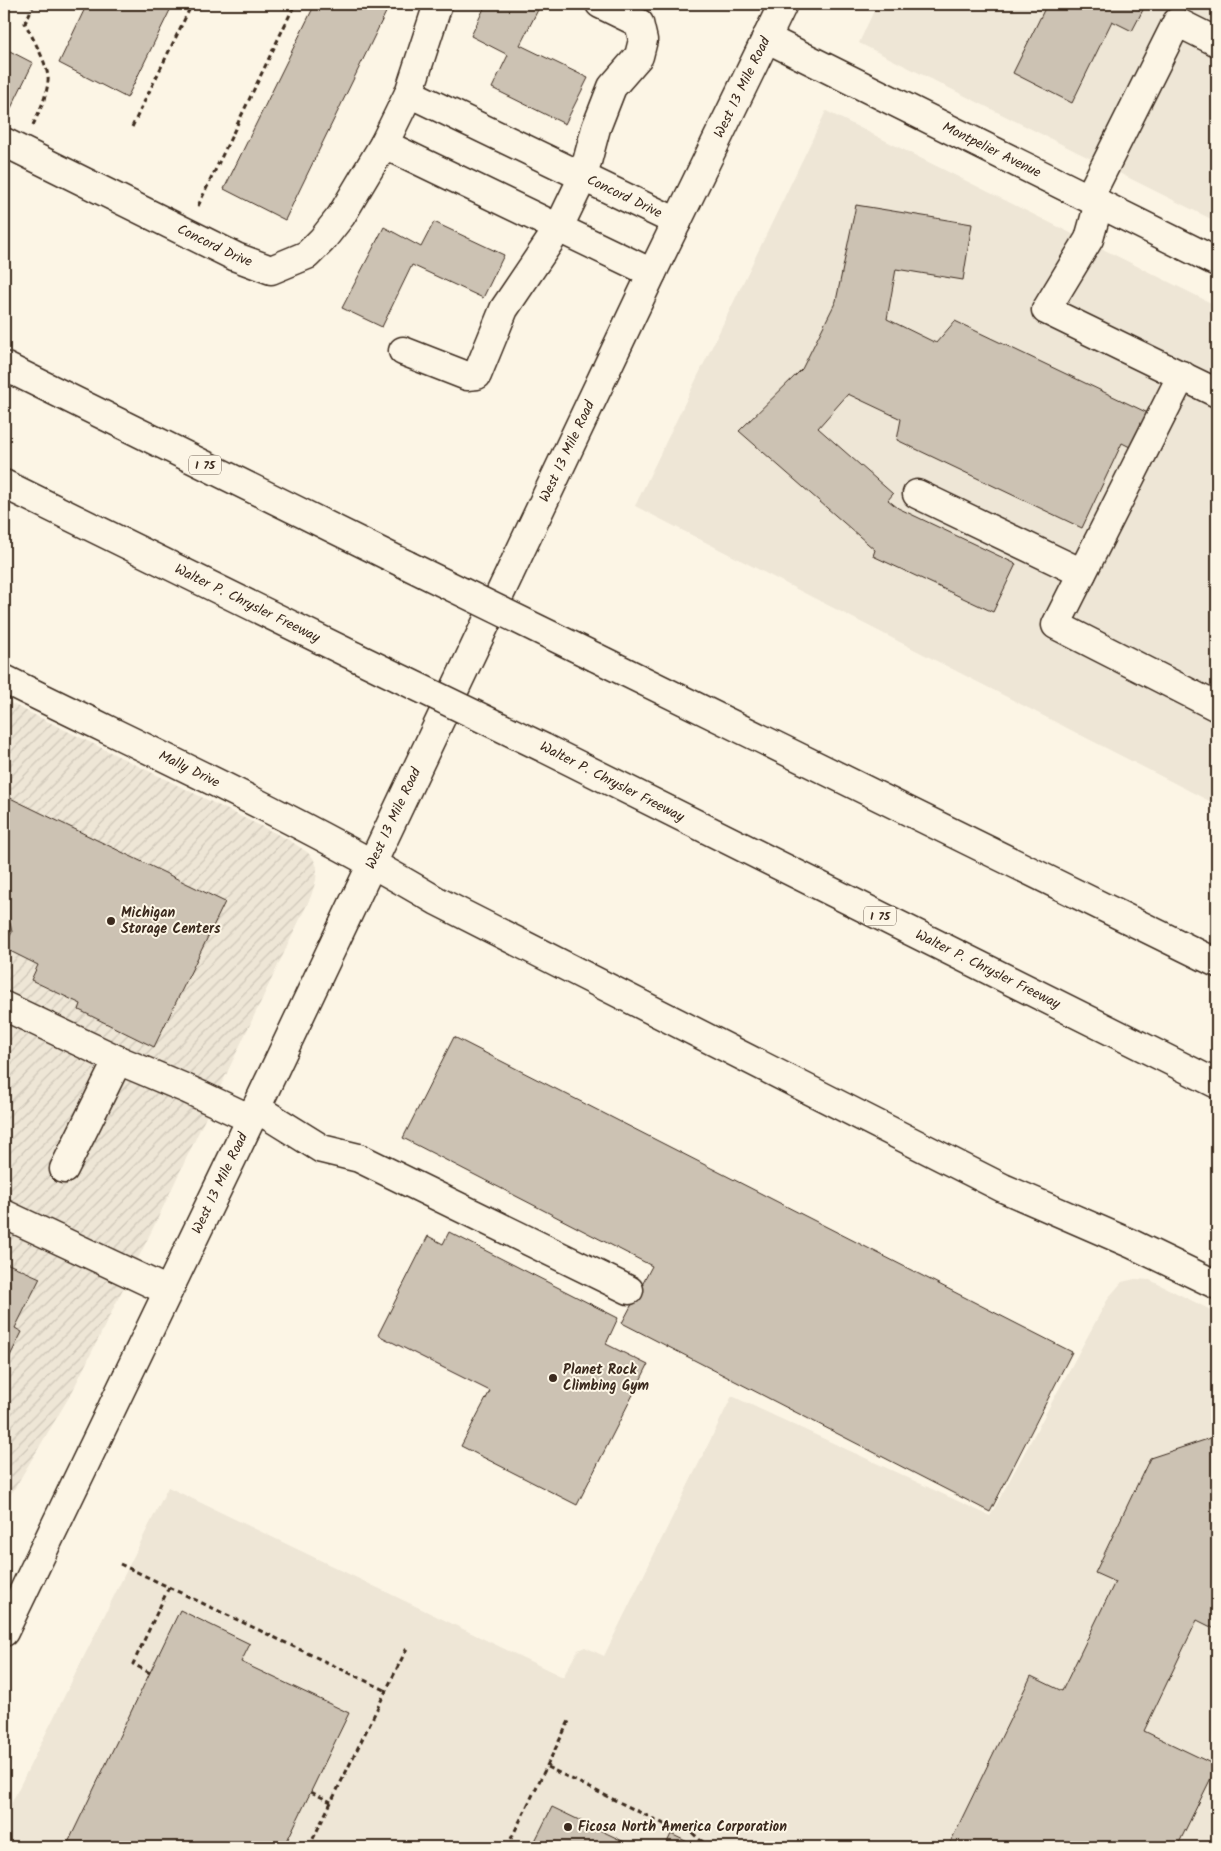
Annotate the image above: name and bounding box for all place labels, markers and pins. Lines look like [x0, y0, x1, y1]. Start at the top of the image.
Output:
place label: Michigan Storage Centers [121, 902, 221, 940]
marker: Michigan Storage Centers [105, 915, 117, 927]
place label: Planet Rock Climbing Gym [563, 1359, 650, 1397]
marker: Planet Rock Climbing Gym [547, 1372, 559, 1384]
place label: Ficosa North America Corporation [578, 1816, 787, 1838]
marker: Ficosa North America Corporation [562, 1821, 574, 1833]

